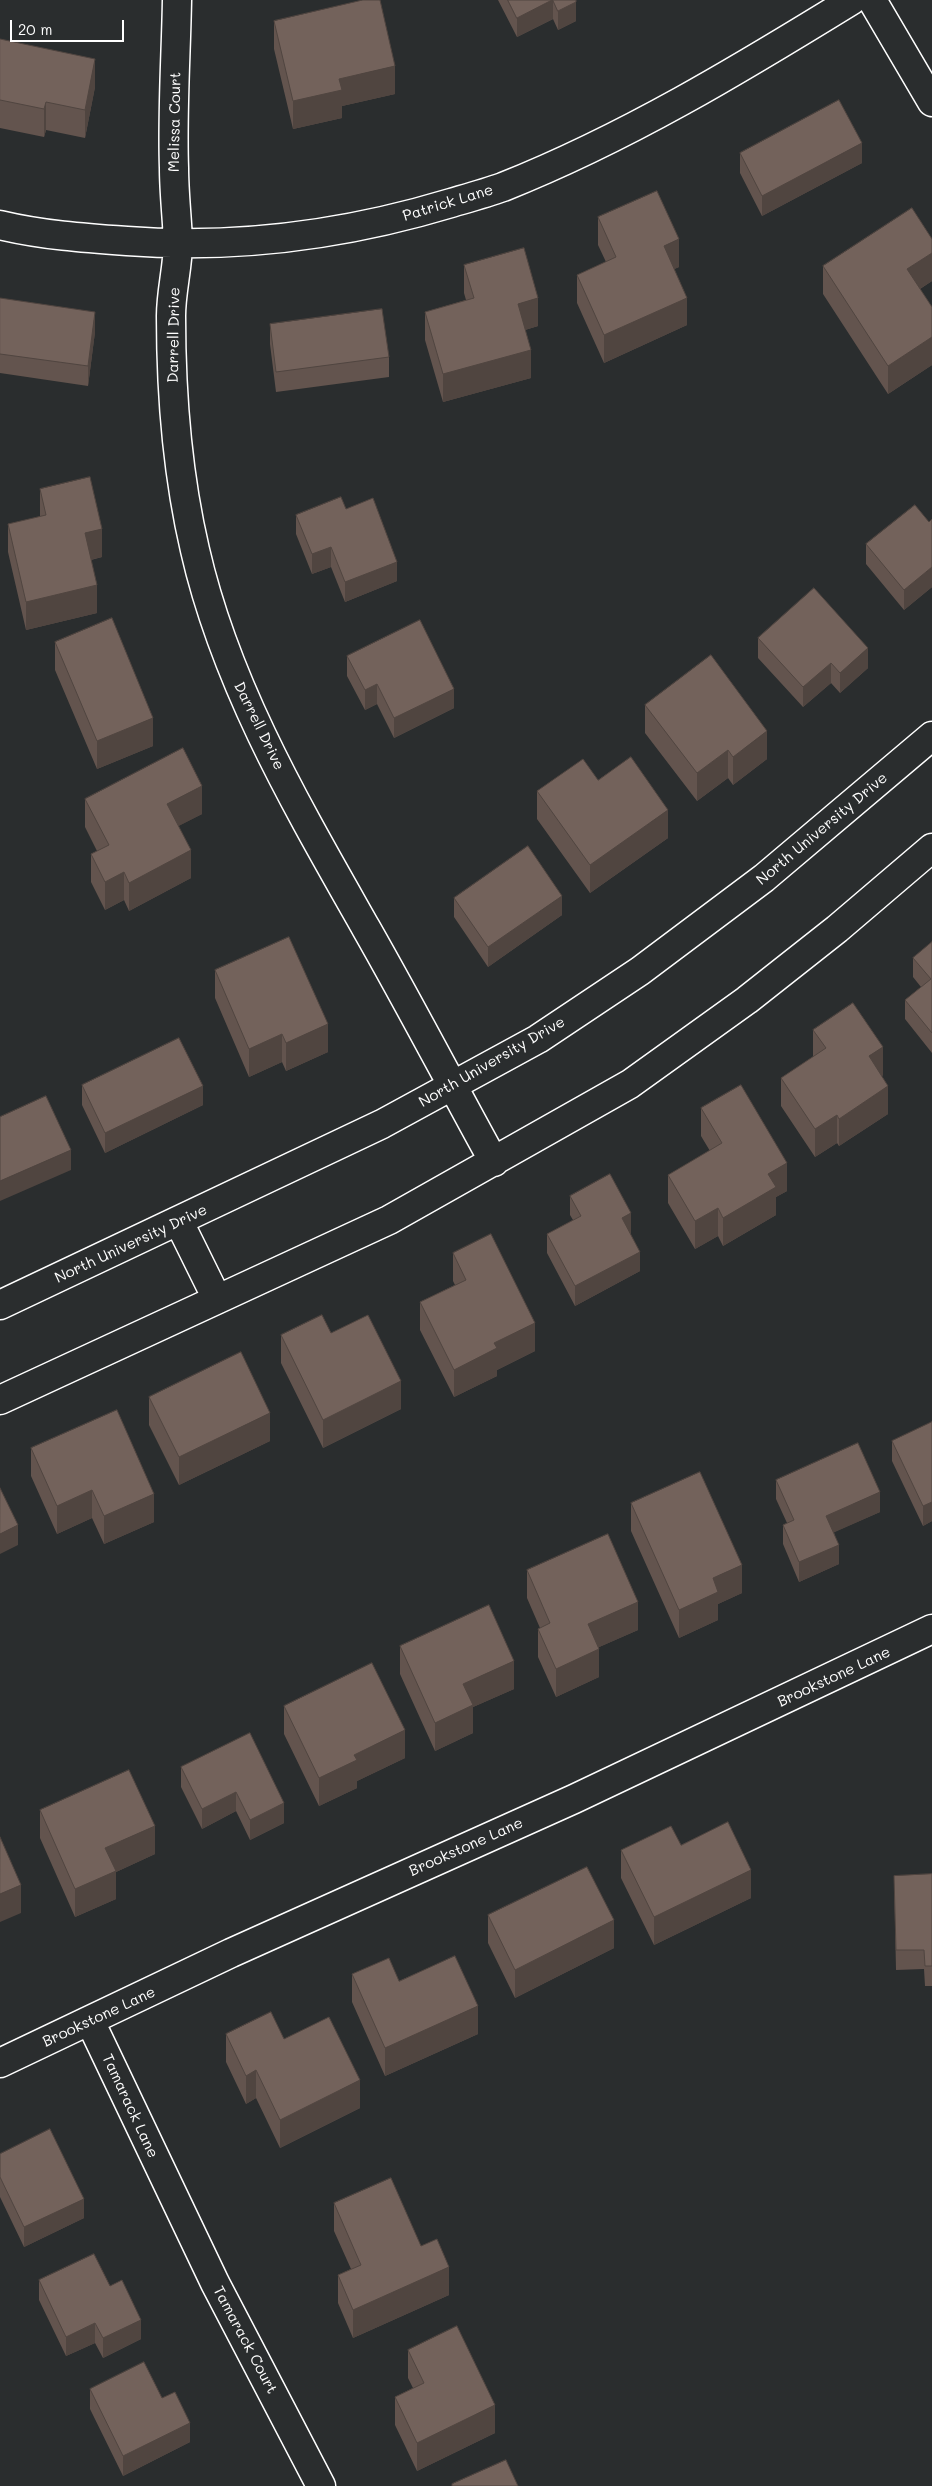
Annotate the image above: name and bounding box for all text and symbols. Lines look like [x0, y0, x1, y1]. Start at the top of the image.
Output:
scale bar [12, 10, 126, 42]
text: 20 m [18, 19, 52, 39]
street label: Melissa Court [165, 72, 185, 172]
street label: Patrick Lane [401, 181, 495, 225]
street label: Darrell Drive [164, 287, 184, 383]
street label: Darrell Drive [230, 679, 288, 773]
street label: North University Drive [753, 769, 891, 889]
street label: North University Drive [416, 1013, 568, 1111]
street label: North University Drive [52, 1201, 210, 1287]
street label: Brookstone Lane [775, 1643, 893, 1711]
street label: Brookstone Lane [406, 1814, 526, 1880]
street label: Brookstone Lane [40, 1983, 158, 2051]
street label: Tamarack Lane [98, 2051, 162, 2161]
street label: Tamarack Court [209, 2283, 281, 2397]

